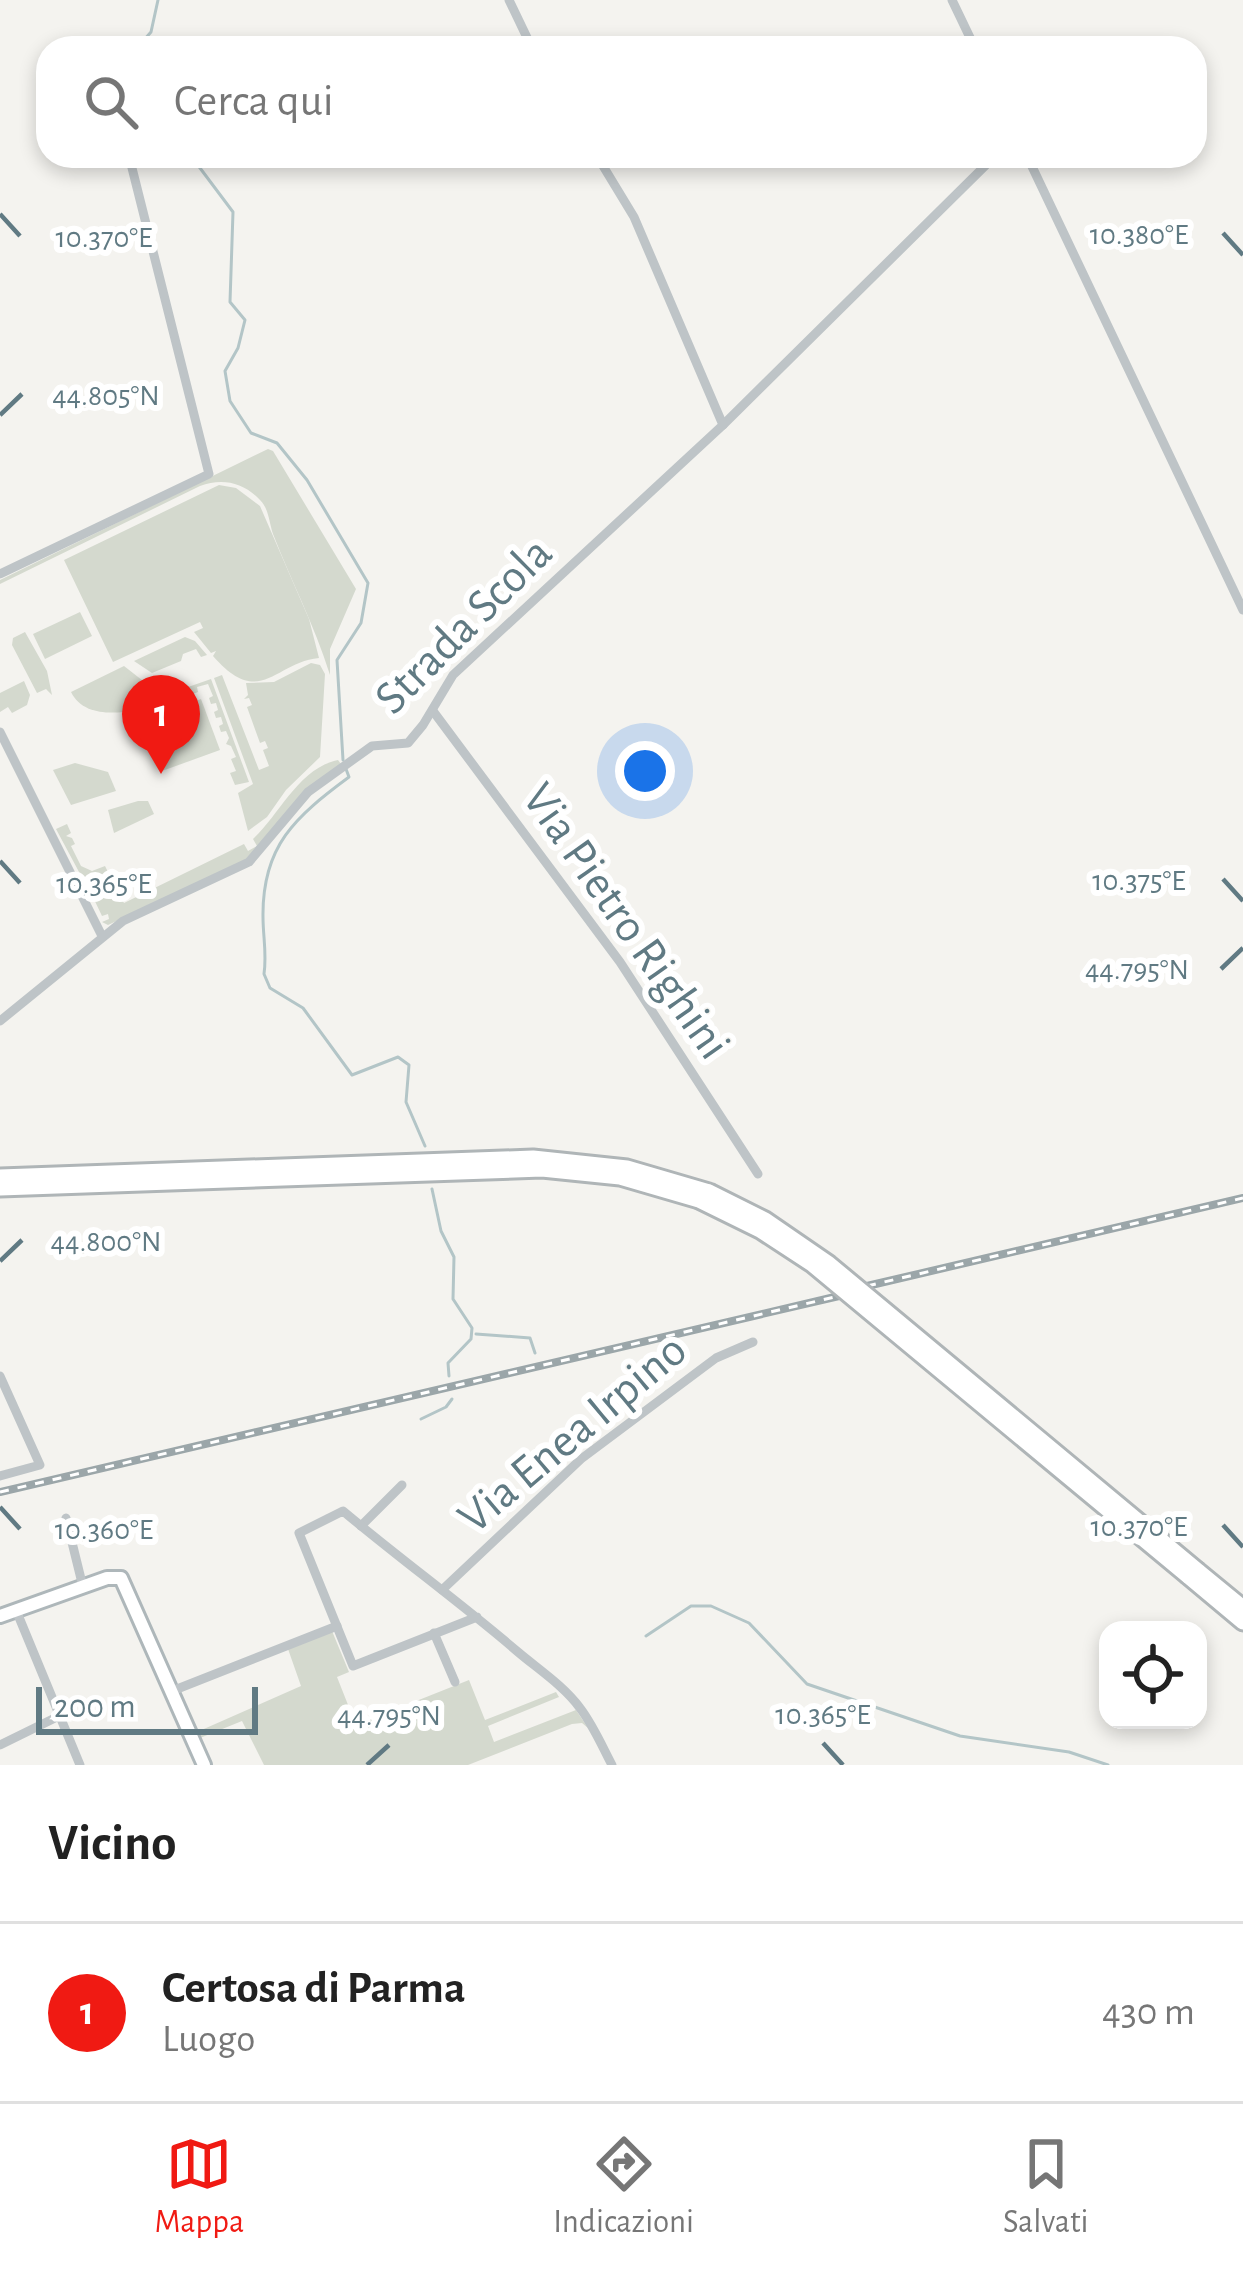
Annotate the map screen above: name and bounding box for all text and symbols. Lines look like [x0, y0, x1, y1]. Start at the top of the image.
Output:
search box [36, 36, 1207, 168]
icon: search [78, 69, 144, 135]
text: Cerca qui [174, 79, 334, 124]
text: 10.380°E [1090, 220, 1188, 250]
text: 10.370°E [56, 223, 153, 253]
text: 44.805°N [52, 381, 160, 411]
street label: Strada Scola [367, 529, 562, 724]
pin: 1 [122, 675, 200, 774]
your location [615, 741, 675, 801]
street label: Via Pietro Righini [513, 775, 738, 1068]
text: 10.375°E [1092, 866, 1186, 896]
text: 10.365°E [56, 869, 152, 899]
text: 44.795°N [1085, 955, 1189, 985]
text: 44.800°N [51, 1227, 161, 1257]
street label: Via Enea Irpino [450, 1326, 696, 1543]
text: 10.370°E [1091, 1512, 1188, 1542]
text: 10.360°E [55, 1515, 153, 1545]
map controls [1099, 1621, 1207, 1729]
button: locate [1099, 1621, 1207, 1729]
scale bar [36, 1681, 258, 1734]
text: 200 m [54, 1691, 136, 1724]
text: 10.365°E [775, 1700, 871, 1730]
text: 44.795°N [337, 1701, 441, 1731]
text: Vicino [48, 1818, 176, 1869]
text: Certosa di Parma [162, 1966, 466, 2011]
text: 1 [80, 1993, 94, 2032]
text: 430 m [1102, 1993, 1195, 2032]
text: Luogo [162, 2020, 255, 2059]
tab: Mappa [155, 2131, 244, 2243]
tab: Indicazioni [553, 2131, 694, 2243]
tab: Salvati [1003, 2131, 1089, 2243]

